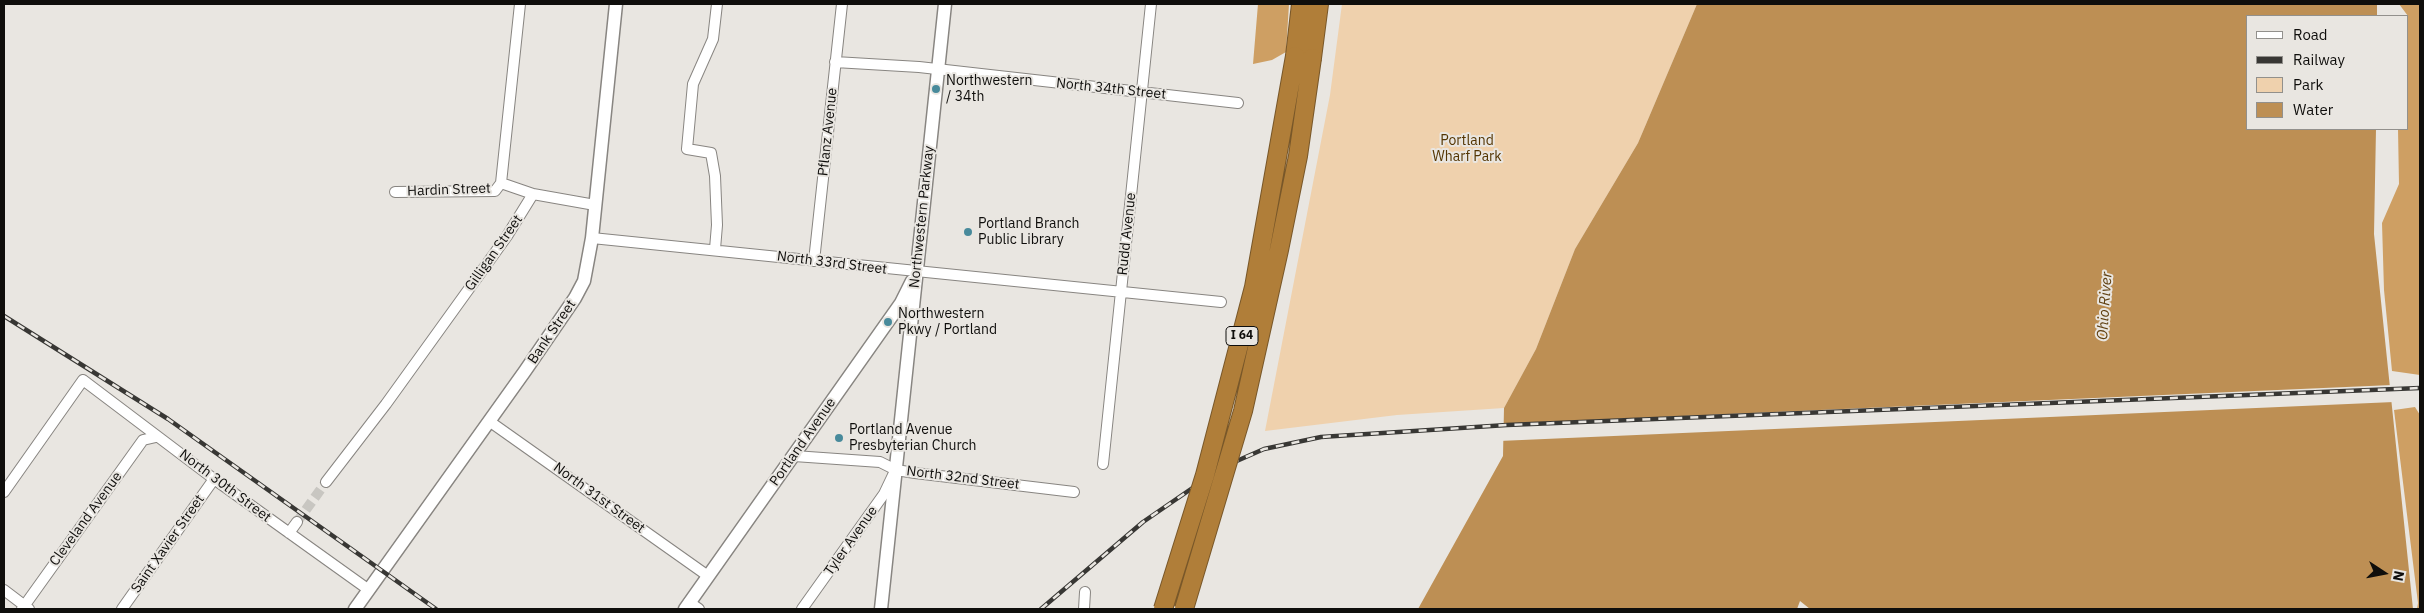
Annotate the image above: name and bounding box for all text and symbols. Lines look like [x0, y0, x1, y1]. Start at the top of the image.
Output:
legend [2246, 15, 2409, 130]
text: Road [2293, 25, 2328, 44]
text: Railway [2293, 50, 2345, 69]
place label: Northwestern / 34th [946, 73, 1032, 105]
street label: North 34th Street [1055, 75, 1167, 103]
text: Park [2293, 75, 2323, 94]
marker: Northwestern / 34th [930, 83, 942, 95]
street label: Pflanz Avenue [815, 87, 841, 177]
text: Water [2293, 100, 2333, 119]
park label: Portland Wharf Park [1432, 133, 1502, 166]
street label: Northwestern Parkway [906, 145, 938, 289]
street label: Hardin Street [407, 180, 491, 200]
street label: Rudd Avenue [1114, 192, 1140, 276]
street label: Gilligan Street [462, 212, 526, 294]
place label: Portland Branch Public Library [978, 216, 1079, 248]
marker: Portland Branch Public Library [962, 226, 974, 238]
street label: North 33rd Street [776, 248, 888, 278]
water label: Ohio River [2094, 271, 2116, 341]
street label: Bank Street [524, 297, 580, 367]
place label: Northwestern Pkwy / Portland [898, 306, 997, 338]
marker: Northwestern Pkwy / Portland [882, 316, 894, 328]
road number: I 64 [1226, 326, 1258, 346]
street label: Portland Avenue [766, 395, 840, 489]
place label: Portland Avenue Presbyterian Church [849, 422, 977, 454]
marker: Portland Avenue Presbyterian Church [833, 432, 845, 444]
street label: North 30th Street [176, 446, 274, 526]
street label: North 31st Street [550, 459, 648, 537]
street label: North 32nd Street [906, 463, 1020, 493]
street label: Cleveland Avenue [46, 469, 126, 569]
street label: Saint Xavier Street [128, 492, 208, 596]
street label: Tyler Avenue [821, 503, 881, 579]
north arrow [2359, 548, 2409, 598]
text: N [2389, 569, 2409, 583]

